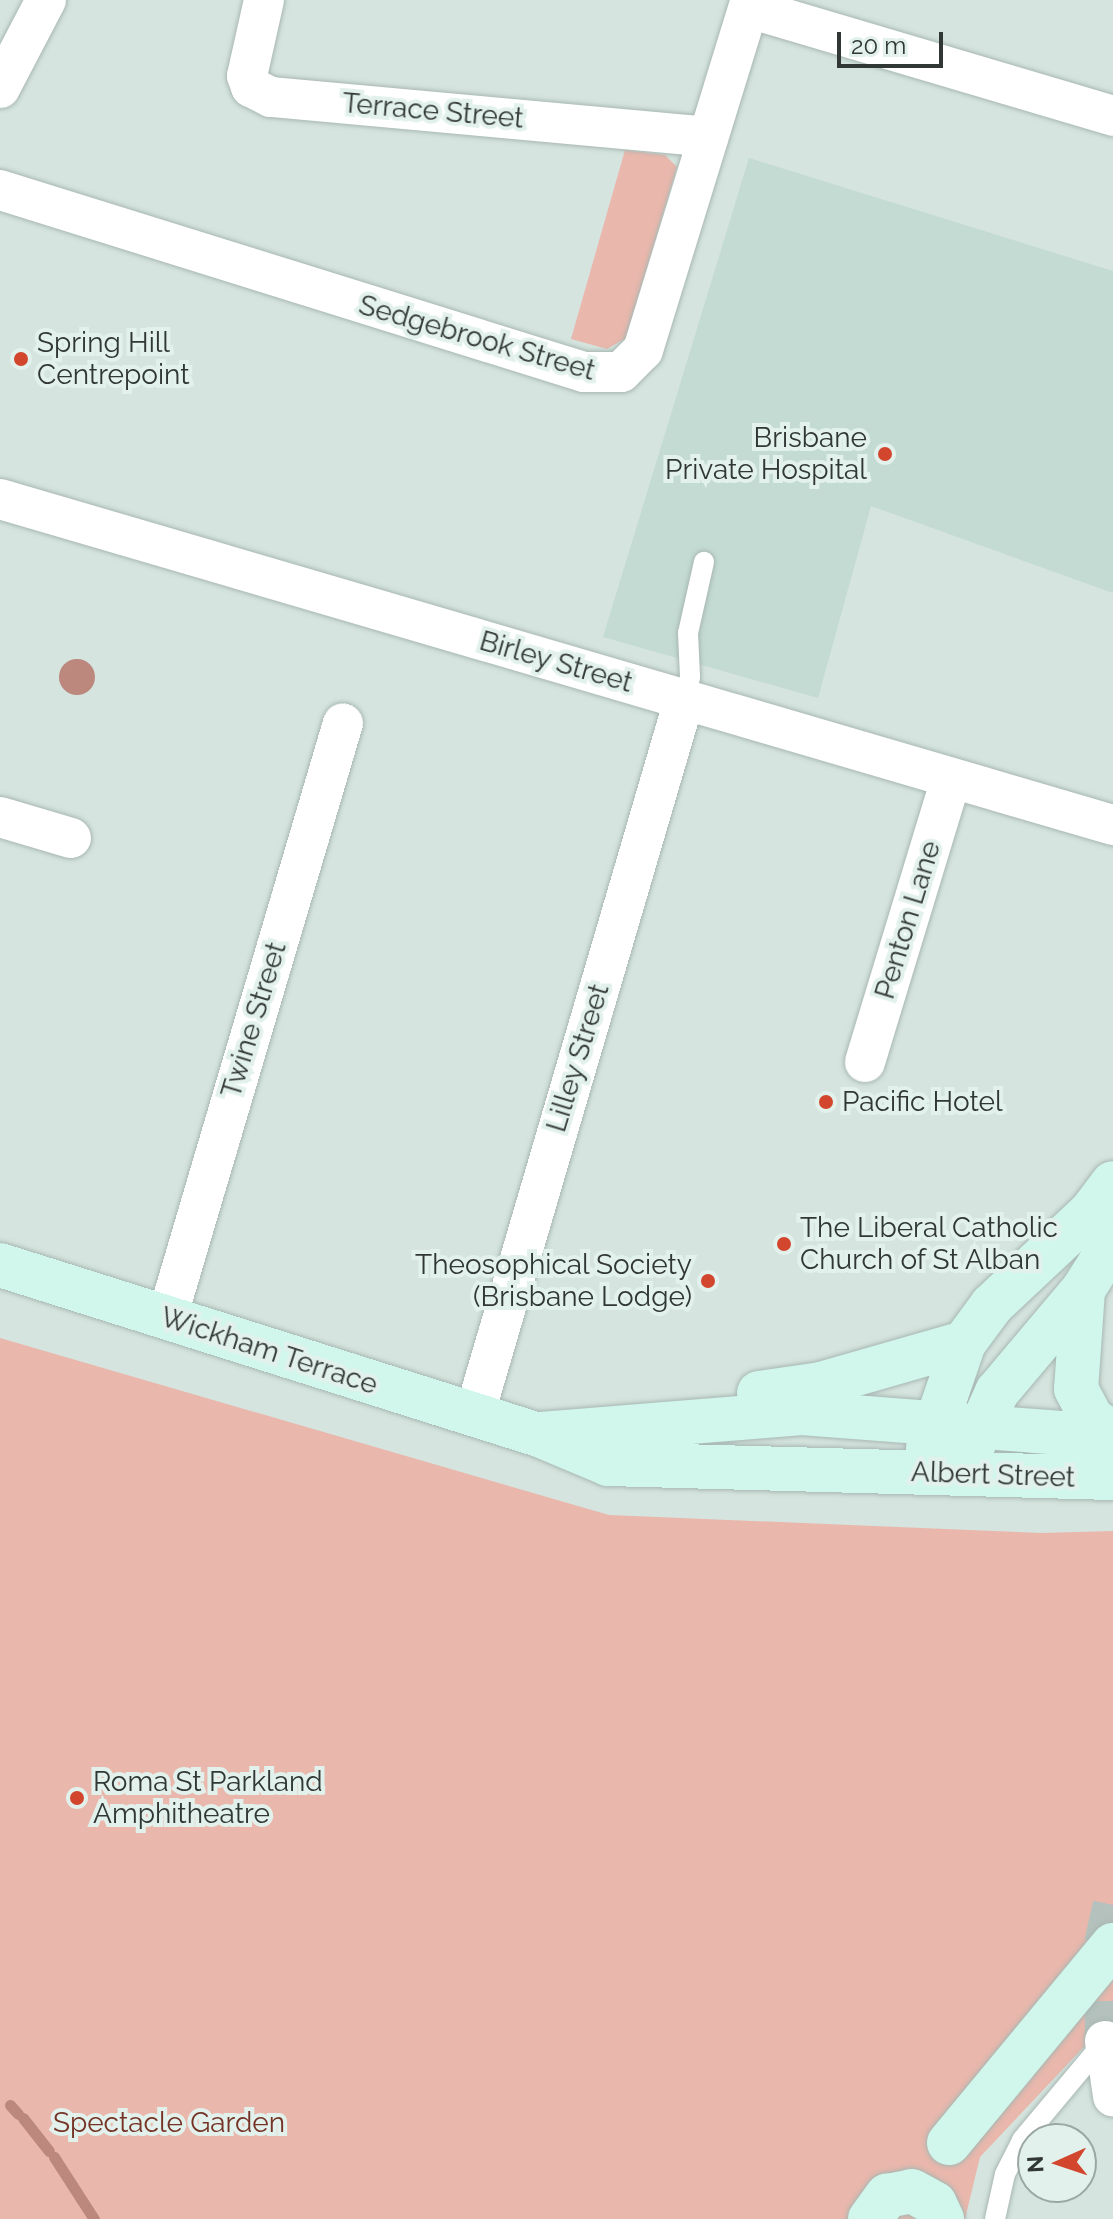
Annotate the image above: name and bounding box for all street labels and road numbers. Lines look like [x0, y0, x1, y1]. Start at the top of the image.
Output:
street label: Terrace Street [341, 86, 525, 136]
street label: Sedgebrook Street [355, 288, 599, 388]
street label: Birley Street [475, 624, 637, 700]
street label: Penton Lane [868, 837, 948, 1003]
street label: Twine Street [214, 938, 294, 1102]
street label: Lilley Street [539, 980, 617, 1136]
street label: Wickham Terrace [156, 1300, 382, 1402]
street label: Albert Street [910, 1455, 1076, 1495]

